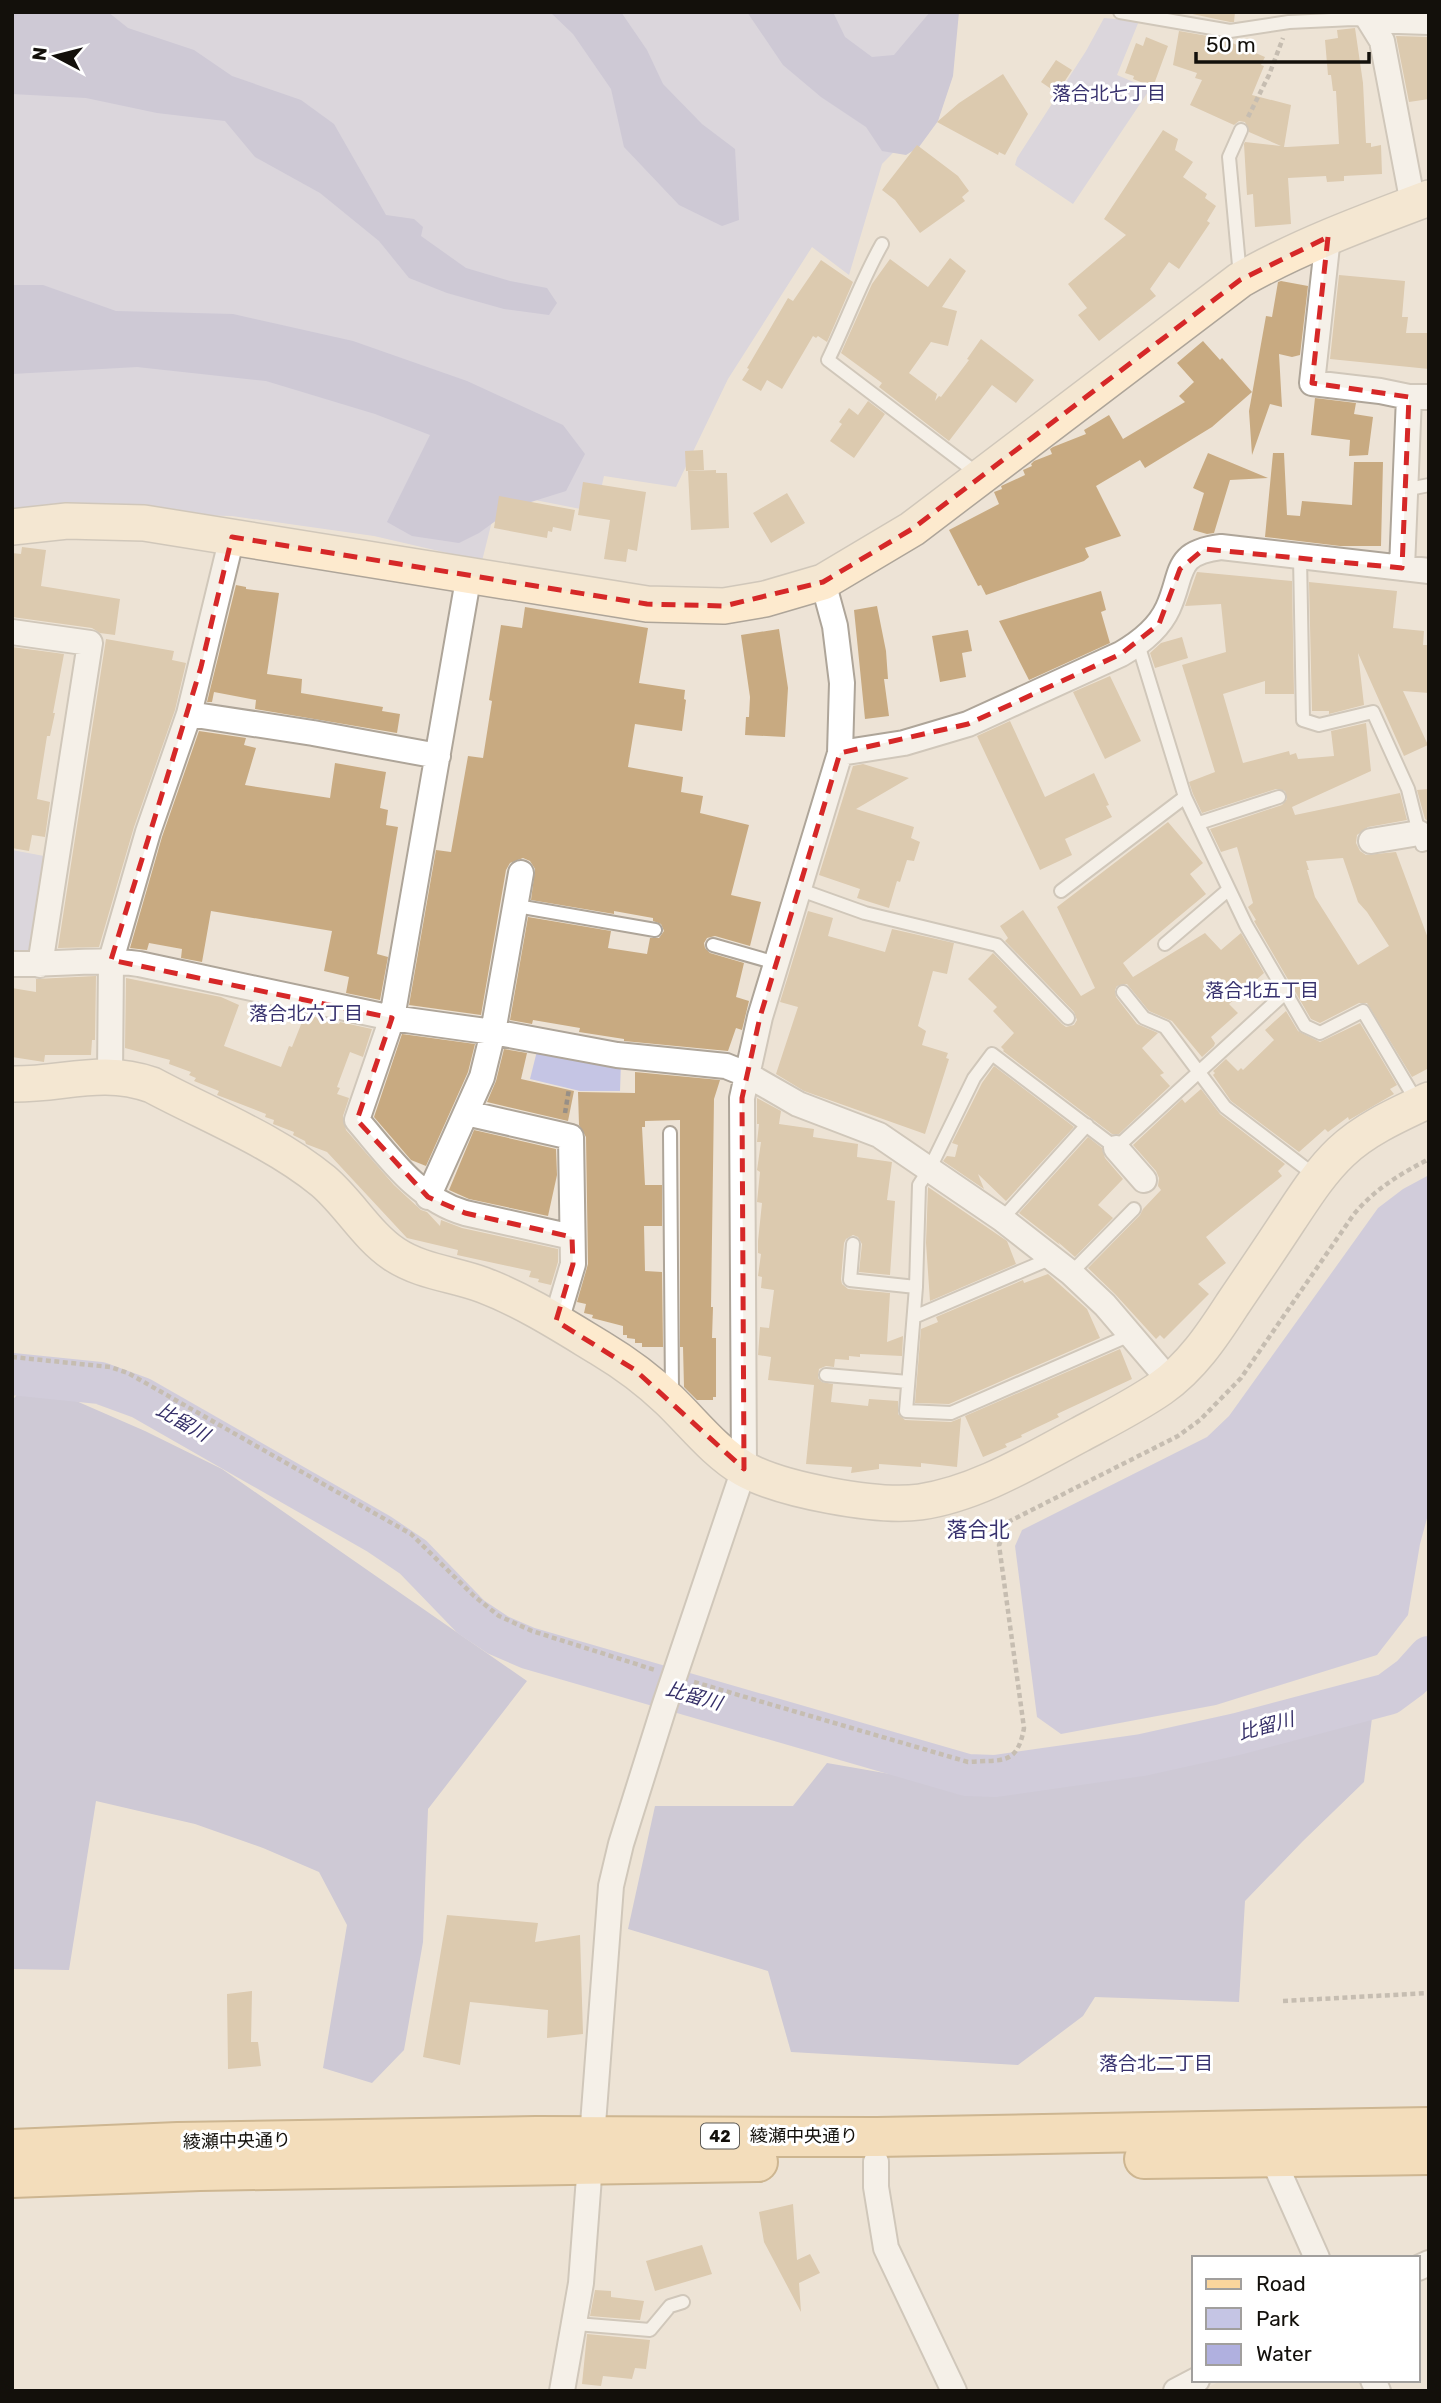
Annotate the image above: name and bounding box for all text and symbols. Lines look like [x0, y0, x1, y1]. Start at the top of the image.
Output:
north arrow [21, 21, 91, 91]
scale bar [1196, 21, 1369, 65]
text: 50 m [1206, 32, 1256, 57]
text: N [27, 46, 52, 62]
district label: 落合北七丁目 [1052, 82, 1166, 105]
district label: 落合北五丁目 [1205, 979, 1319, 1002]
district label: 落合北六丁目 [249, 1002, 363, 1025]
water label: 比留川 [153, 1398, 215, 1447]
district label: 落合北 [947, 1517, 1010, 1542]
water label: 比留川 [663, 1677, 726, 1715]
water label: 比留川 [1235, 1707, 1298, 1744]
district label: 落合北二丁目 [1099, 2052, 1213, 2075]
road number: 42 [701, 2124, 739, 2148]
street label: 綾瀬中央通り [750, 2125, 858, 2147]
street label: 綾瀬中央通り [183, 2129, 291, 2153]
legend [1192, 2256, 1420, 2382]
text: Road [1256, 2271, 1306, 2296]
text: Park [1256, 2306, 1300, 2331]
text: Water [1256, 2341, 1312, 2366]

